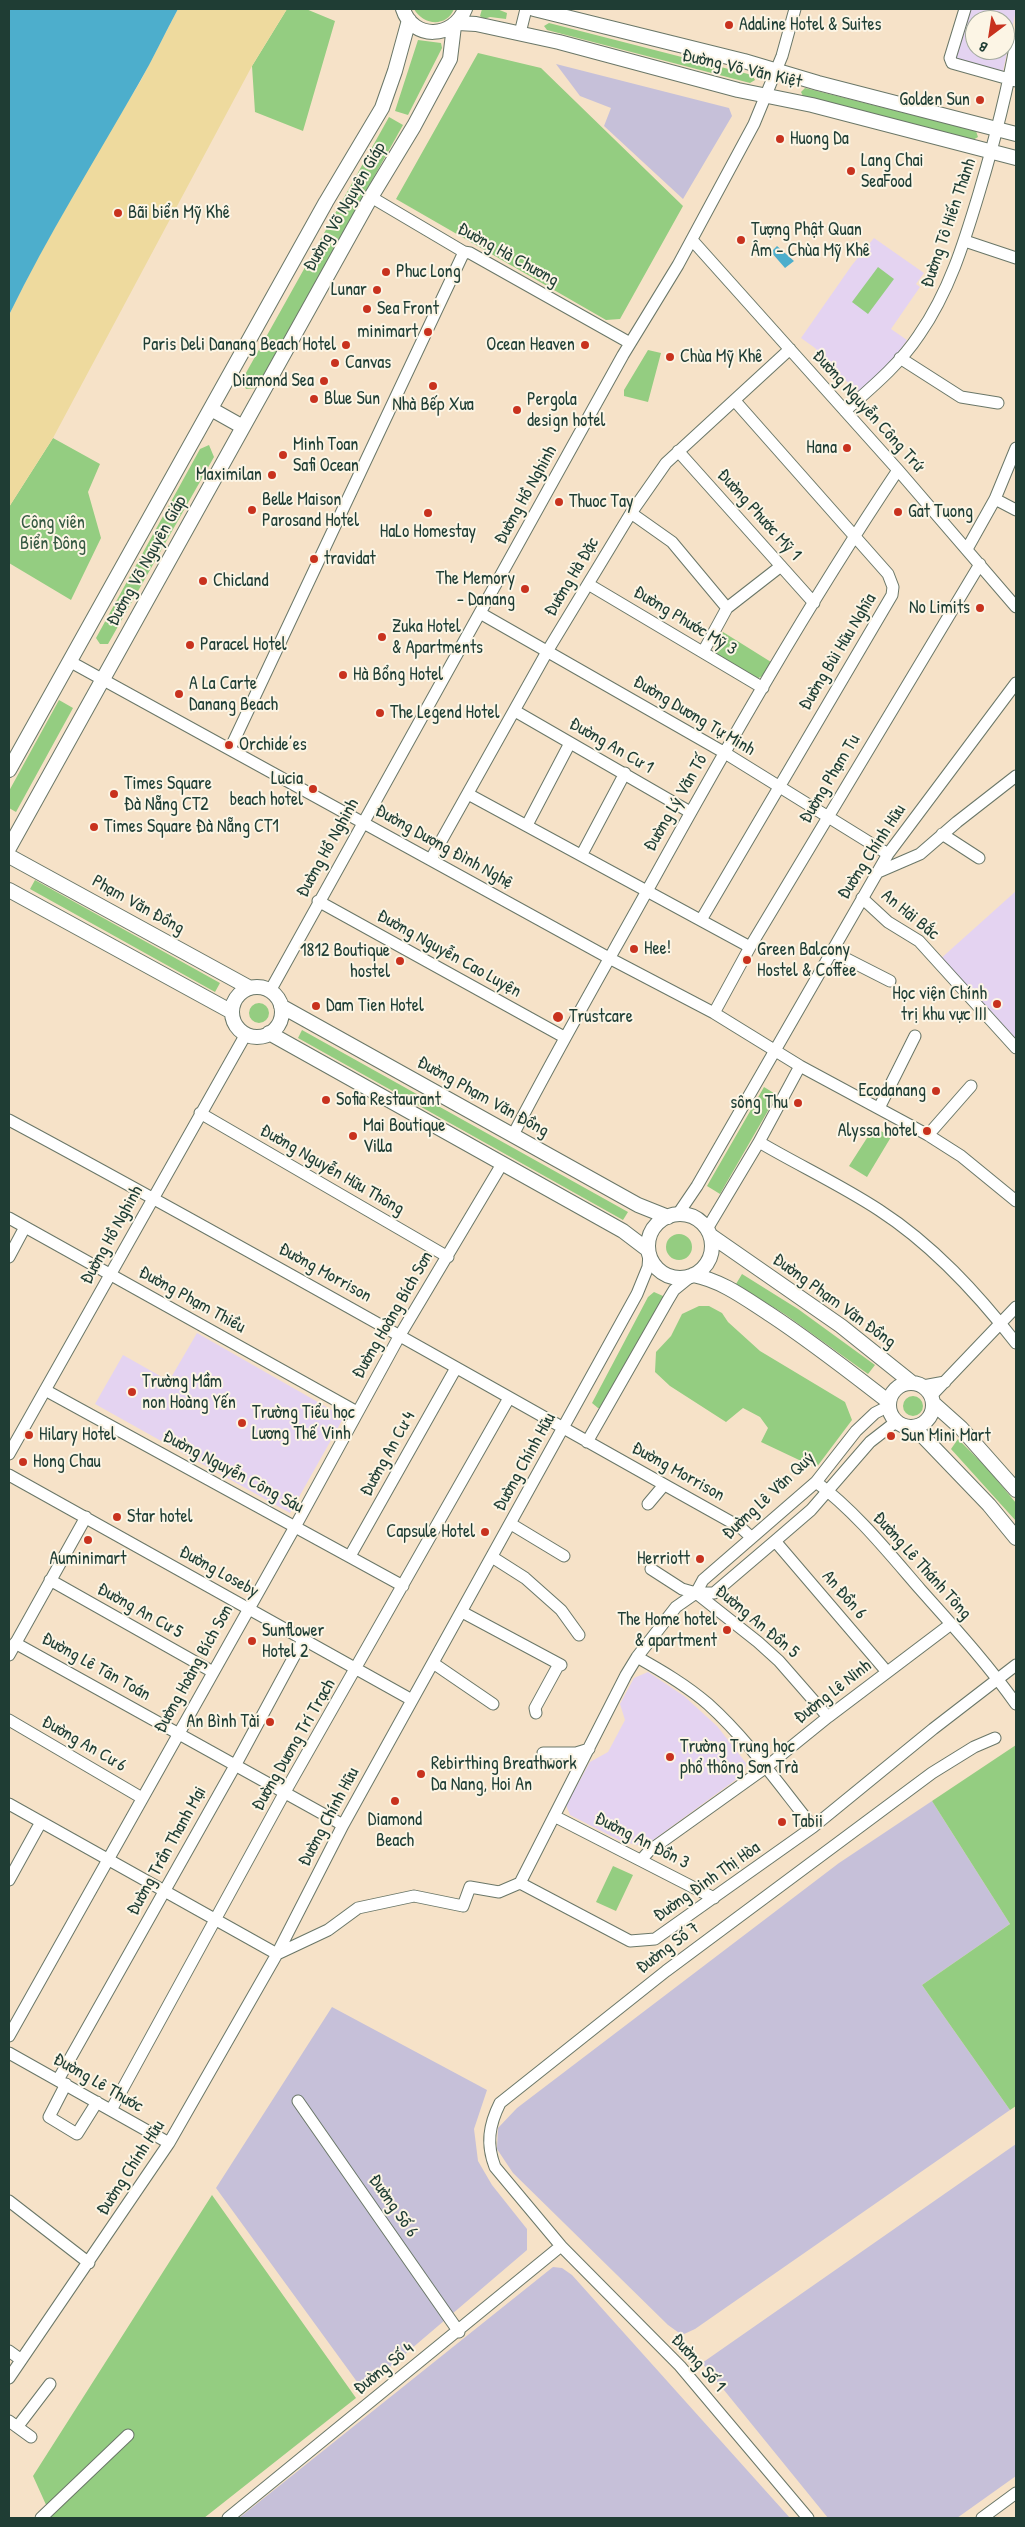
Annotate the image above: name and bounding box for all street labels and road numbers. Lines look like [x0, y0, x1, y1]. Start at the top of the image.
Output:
street label: Đường Võ Văn Kiệt [680, 45, 804, 93]
street label: Đường Võ Nguyên Giáp [299, 139, 391, 275]
street label: Đường Tô Hiến Thành [917, 156, 981, 290]
street label: Đường Hà Chương [454, 218, 562, 292]
street label: Đường Nguyễn Công Trứ [808, 346, 928, 476]
street label: Đường Hồ Nghinh [490, 442, 562, 548]
street label: Đường Phước Mỹ 1 [712, 465, 806, 565]
street label: Đường Võ Nguyên Giáp [102, 492, 192, 630]
street label: Đường Hà Đặc [540, 534, 604, 620]
street label: Đường Phước Mỹ 3 [629, 582, 741, 660]
street label: Đường Bùi Hữu Nghĩa [795, 590, 881, 714]
street label: Đường Dương Tự Minh [629, 671, 759, 761]
street label: Đường An Cư 1 [565, 713, 657, 779]
street label: Đường Phạm Tu [795, 731, 865, 827]
street label: Đường Lý Văn Tố [640, 751, 712, 855]
street label: Đường Hồ Nghinh [292, 795, 364, 901]
street label: Đường Dương Đình Nghệ [371, 800, 517, 894]
street label: Đường Chính Hữu [833, 801, 911, 903]
street label: Phạm Văn Đồng [88, 871, 188, 939]
street label: An Hải Bắc [877, 885, 943, 945]
street label: Đường Nguyễn Cao Luyện [373, 905, 525, 1003]
street label: Đường Phạm Văn Đồng [413, 1052, 553, 1142]
street label: Đường Nguyễn Hữu Thông [256, 1120, 408, 1220]
street label: Đường Hồ Nghinh [76, 1182, 148, 1288]
street label: Đường Morrison [275, 1239, 375, 1307]
street label: Đường Hoàng Bích Sơn [348, 1248, 438, 1382]
street label: Đường Phạm Văn Đồng [768, 1249, 900, 1353]
street label: Đường Phạm Thiều [135, 1262, 249, 1338]
street label: Đường An Cư 4 [356, 1408, 420, 1500]
street label: Đường Chính Hữu [489, 1409, 561, 1515]
street label: Đường Nguyễn Công Sáu [159, 1426, 307, 1518]
street label: Đường Morrison [628, 1438, 728, 1506]
street label: Đường Lê Văn Quý [718, 1448, 820, 1544]
street label: Đường Lê Thánh Tông [868, 1508, 976, 1624]
street label: Đường Loseby [175, 1541, 263, 1603]
street label: An Đồn 6 [817, 1566, 871, 1624]
street label: Đường An Cư 5 [93, 1579, 187, 1643]
street label: Đường An Đồn 5 [711, 1581, 803, 1663]
street label: Đường Hoàng Bích Sơn [150, 1601, 238, 1737]
street label: Đường Lê Tân Toán [38, 1628, 154, 1706]
street label: Đường Lê Ninh [790, 1655, 876, 1729]
street label: Đường Dương Trí Trạch [248, 1675, 340, 1815]
street label: Đường An Cư 6 [38, 1711, 130, 1777]
street label: Đường Chính Hữu [294, 1764, 364, 1870]
street label: Đường Trần Thanh Mại [123, 1783, 211, 1919]
street label: Đường An Đồn 3 [591, 1808, 693, 1874]
street label: Đường Đinh Thị Hòa [649, 1837, 765, 1927]
street label: Đường Số 7 [632, 1917, 704, 1979]
street label: Đường Lê Thước [49, 2049, 147, 2117]
street label: Đường Chính Hữu [92, 2117, 170, 2219]
street label: Đường Số 6 [364, 2171, 422, 2241]
street label: Đường Số 1 [666, 2329, 730, 2397]
street label: Đường Số 4 [350, 2338, 418, 2400]

